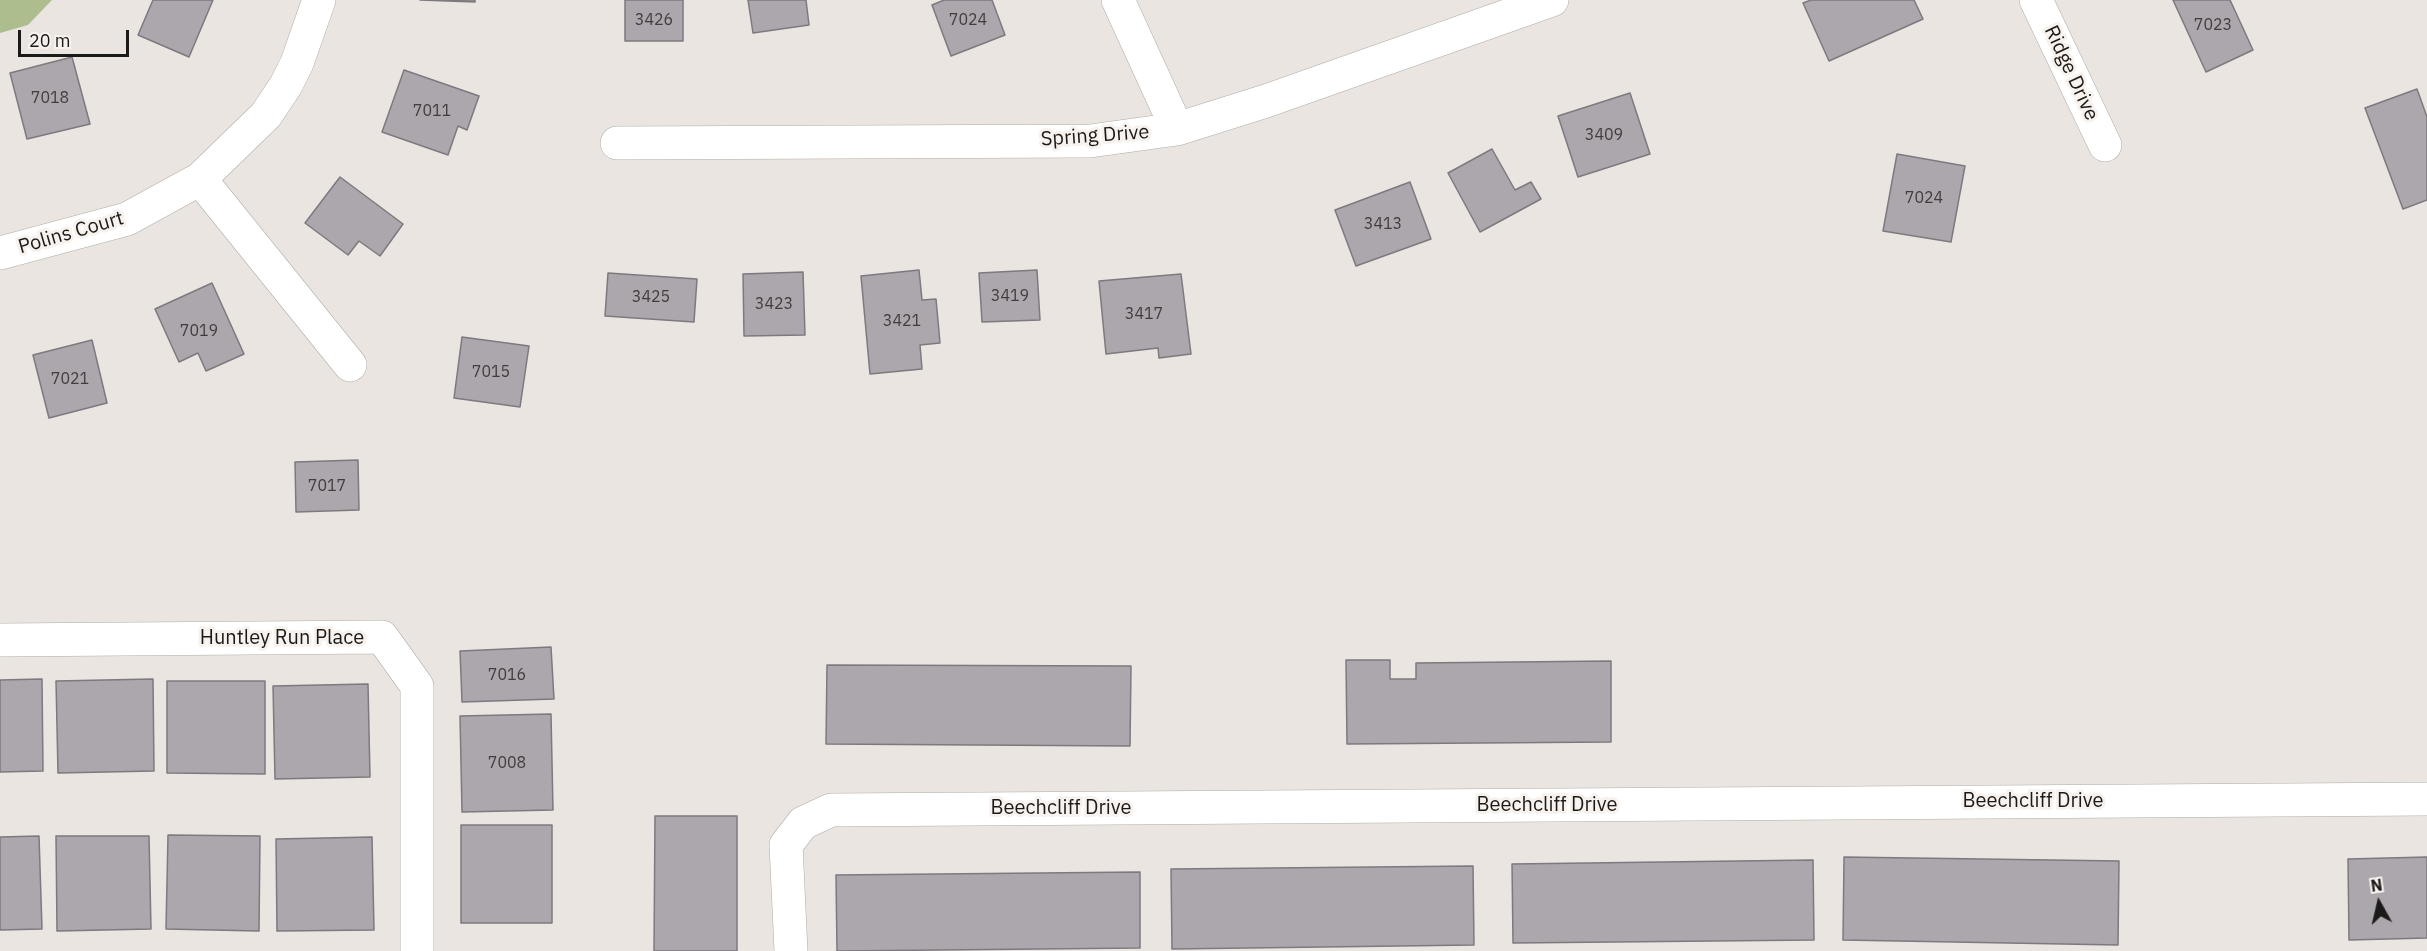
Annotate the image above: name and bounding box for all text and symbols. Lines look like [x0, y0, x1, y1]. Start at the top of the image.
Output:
house number: 3426 [635, 10, 673, 30]
house number: 7024 [949, 10, 987, 30]
house number: 7023 [2194, 15, 2232, 35]
scale bar [21, 18, 132, 56]
street label: Ridge Drive [2039, 22, 2103, 124]
text: 20 m [29, 29, 71, 52]
house number: 7018 [31, 88, 69, 108]
house number: 7011 [413, 101, 451, 121]
street label: Spring Drive [1040, 120, 1150, 152]
house number: 3409 [1585, 125, 1623, 145]
house number: 7024 [1905, 188, 1943, 208]
street label: Polins Court [15, 206, 127, 260]
house number: 3413 [1364, 214, 1402, 234]
house number: 3419 [991, 286, 1029, 306]
house number: 3425 [632, 287, 670, 307]
house number: 3423 [755, 294, 793, 314]
house number: 3417 [1125, 304, 1163, 324]
house number: 3421 [883, 311, 921, 331]
house number: 7019 [180, 321, 218, 341]
house number: 7015 [472, 362, 510, 382]
house number: 7021 [51, 369, 89, 389]
house number: 7017 [308, 476, 346, 496]
street label: Huntley Run Place [200, 626, 364, 650]
house number: 7016 [488, 665, 526, 685]
house number: 7008 [488, 753, 526, 773]
street label: Beechcliff Drive [1962, 789, 2104, 813]
street label: Beechcliff Drive [1476, 793, 1618, 817]
street label: Beechcliff Drive [990, 796, 1132, 820]
north arrow [2349, 873, 2409, 933]
text: N [2369, 874, 2384, 896]

